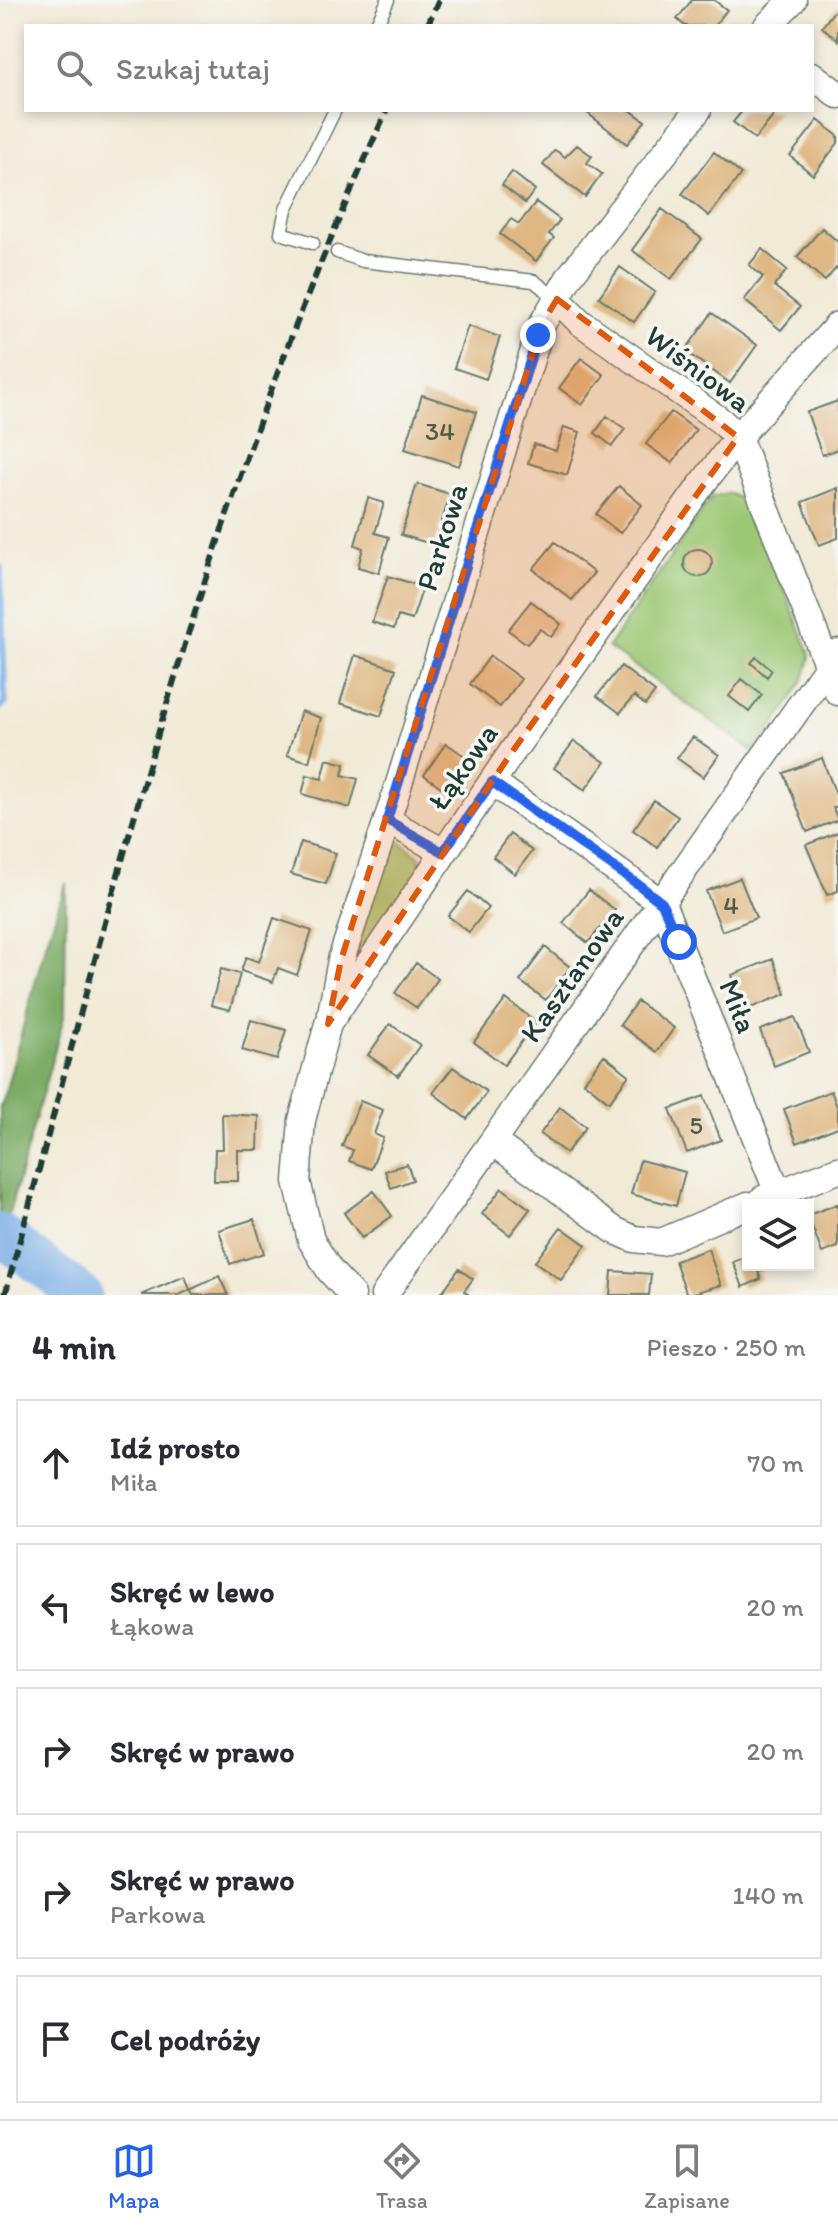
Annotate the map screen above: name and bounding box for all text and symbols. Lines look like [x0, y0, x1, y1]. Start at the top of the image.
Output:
search box [24, 24, 814, 112]
icon: search [52, 46, 96, 90]
text: Szukaj tutaj [116, 50, 270, 87]
route end [520, 317, 556, 353]
street label: Wiśniowa [638, 317, 759, 420]
house number: 34 [425, 415, 455, 447]
street label: Parkowa [408, 478, 475, 595]
street label: Łąkowa [420, 716, 506, 817]
house number: 4 [723, 889, 739, 921]
street label: Kasztanowa [512, 900, 632, 1049]
route start [661, 924, 697, 960]
street label: Miła [711, 974, 766, 1038]
house number: 5 [689, 1109, 703, 1141]
map controls [742, 1199, 814, 1271]
button: layers [742, 1199, 814, 1271]
text: 4 min [32, 1327, 116, 1368]
text: Pieszo · 250 m [647, 1331, 806, 1363]
text: Idź prosto [110, 1429, 240, 1466]
icon: ahead [34, 1441, 78, 1485]
text: 70 m [747, 1447, 804, 1479]
text: Miła [110, 1466, 157, 1498]
text: Skręć w lewo [110, 1573, 274, 1610]
icon: left [34, 1585, 78, 1629]
text: 20 m [747, 1591, 804, 1623]
text: Łąkowa [110, 1610, 194, 1642]
icon: right [34, 1729, 78, 1773]
text: Skręć w prawo [110, 1733, 294, 1770]
text: 20 m [747, 1735, 804, 1767]
text: Skręć w prawo [110, 1861, 294, 1898]
icon: right [34, 1873, 78, 1917]
text: 140 m [733, 1879, 804, 1911]
text: Parkowa [110, 1898, 206, 1930]
icon: arrive [34, 2017, 78, 2061]
text: Cel podróży [110, 2021, 260, 2058]
tab: Mapa [108, 2139, 160, 2214]
tab: Trasa [376, 2139, 428, 2214]
tab: Zapisane [644, 2139, 730, 2214]

